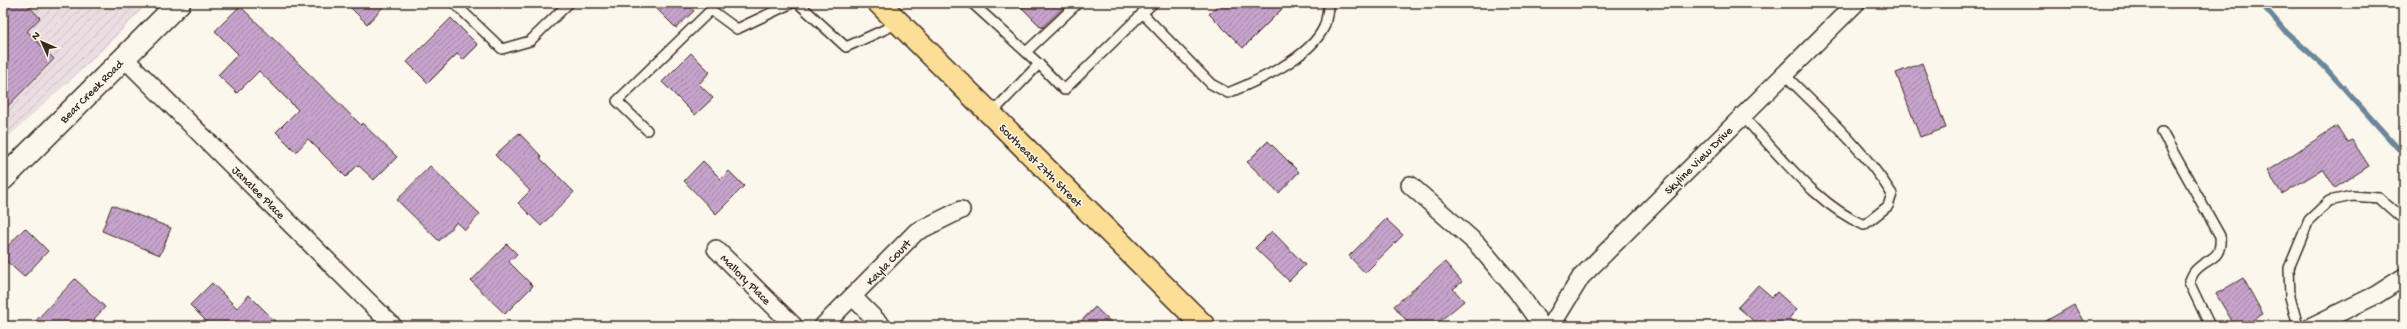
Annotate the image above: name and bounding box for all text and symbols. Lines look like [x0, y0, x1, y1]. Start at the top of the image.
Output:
north arrow [22, 22, 62, 62]
text: N [30, 30, 43, 43]
street label: Bear Creek Road [57, 57, 128, 128]
street label: Southeast 27th Street [995, 122, 1085, 212]
street label: Skyline View Drive [1662, 124, 1737, 198]
street label: Janalee Place [228, 164, 288, 223]
street label: Kayla Court [864, 237, 916, 289]
street label: Mallory Place [716, 252, 773, 309]

